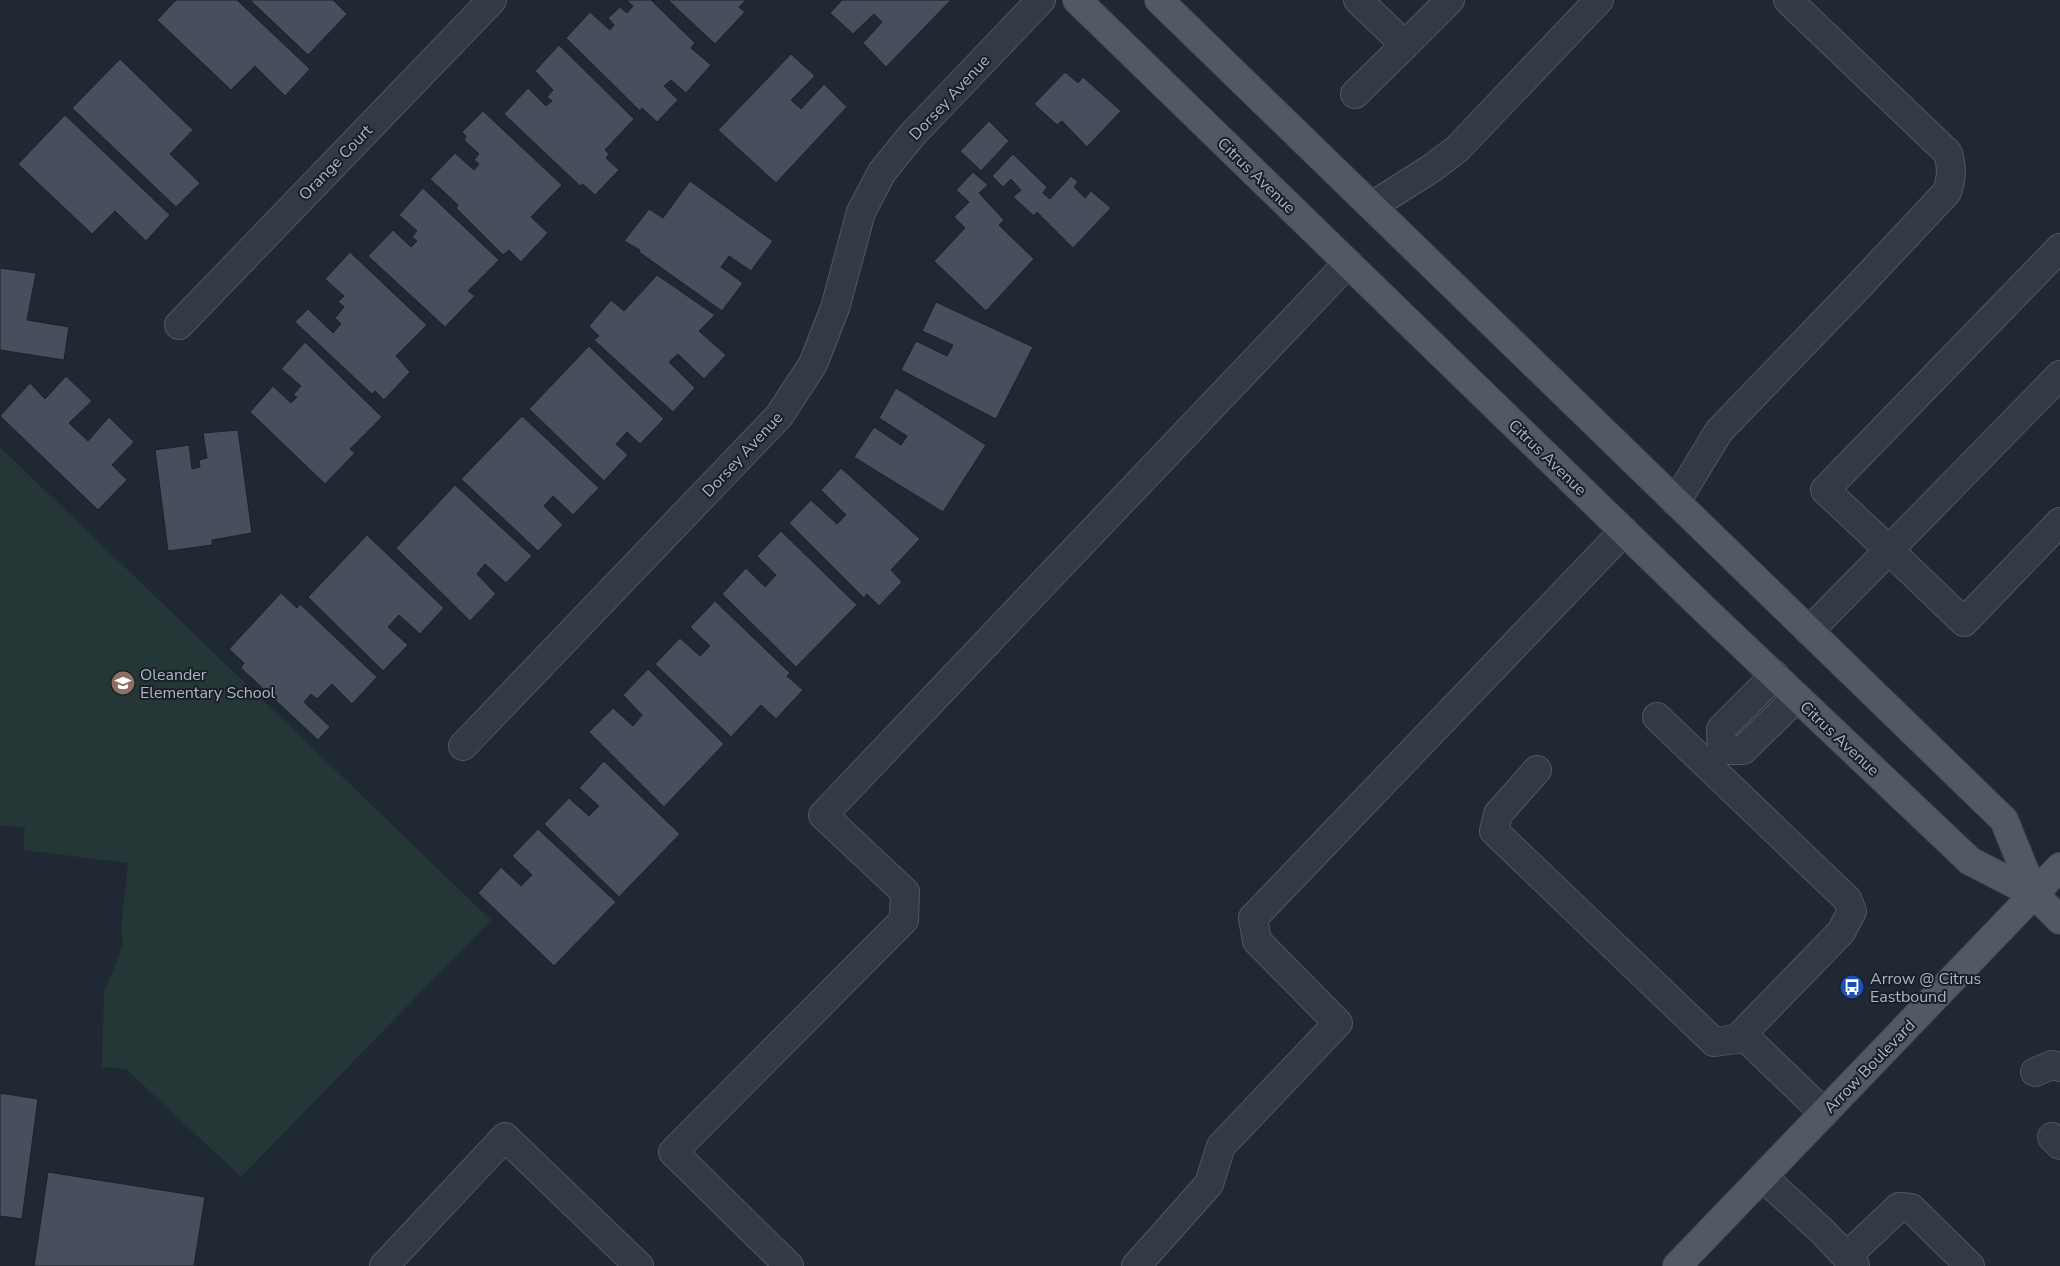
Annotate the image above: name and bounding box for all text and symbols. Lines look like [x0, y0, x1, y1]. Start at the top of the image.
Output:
street label: Dorsey Avenue [904, 50, 995, 145]
street label: Orange Court [294, 120, 378, 205]
street label: Citrus Avenue [1212, 133, 1300, 219]
street label: Dorsey Avenue [697, 407, 788, 502]
street label: Citrus Avenue [1503, 415, 1591, 501]
place label: Oleander Elementary School [140, 664, 276, 704]
school or university icon: Oleander Elementary School [110, 670, 136, 696]
street label: Citrus Avenue [1795, 696, 1884, 781]
place label: Arrow @ Citrus Eastbound [1870, 968, 1981, 1008]
bus stop icon: Arrow @ Citrus Eastbound [1839, 974, 1865, 1000]
street label: Arrow Boulevard [1819, 1015, 1920, 1118]

